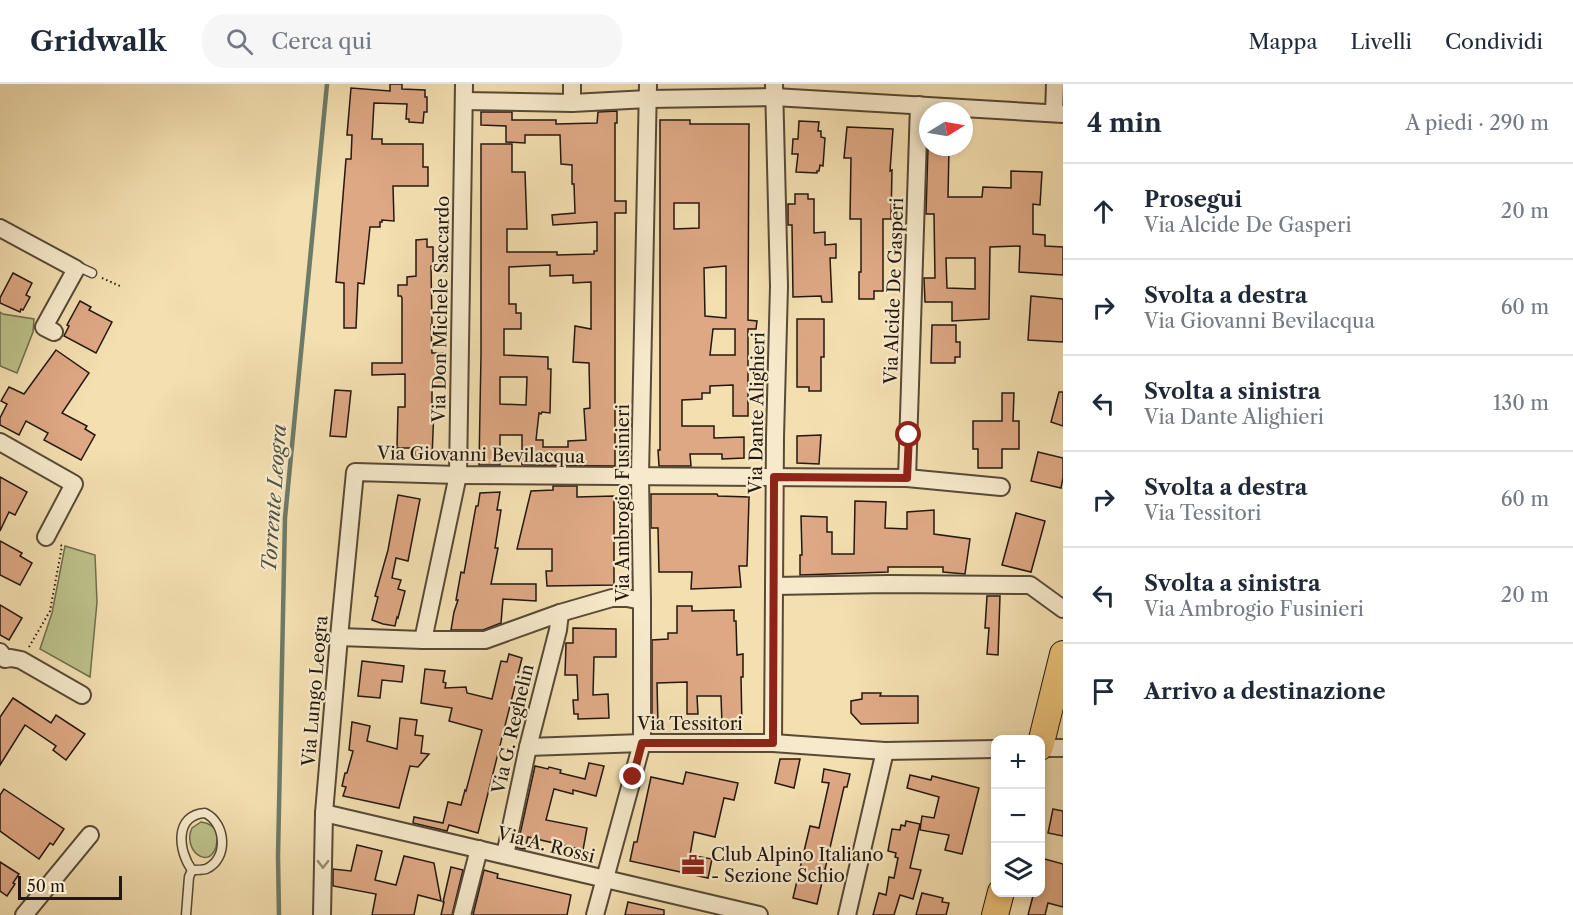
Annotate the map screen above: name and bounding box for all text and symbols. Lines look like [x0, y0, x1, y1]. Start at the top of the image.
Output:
search box [202, 14, 622, 68]
text: Gridwalk [30, 24, 166, 58]
icon: search [223, 25, 256, 58]
text: Cerca qui [271, 28, 372, 55]
text: Mappa [1248, 29, 1318, 54]
text: Livelli [1351, 29, 1412, 54]
text: Condividi [1445, 29, 1543, 54]
north arrow [919, 102, 973, 156]
text: 4 min [1087, 107, 1162, 139]
text: A piedi · 290 m [1406, 111, 1549, 135]
text: Prosegui [1144, 186, 1242, 213]
street label: Via Don Michele Saccardo [428, 195, 454, 424]
icon: ahead [1087, 195, 1120, 228]
street label: Via Alcide De Gasperi [880, 197, 908, 386]
text: 20 m [1501, 199, 1549, 223]
text: Via Alcide De Gasperi [1144, 213, 1352, 237]
text: Svolta a destra [1144, 282, 1307, 309]
icon: right [1087, 291, 1120, 324]
text: 60 m [1501, 295, 1549, 319]
text: Via Giovanni Bevilacqua [1144, 309, 1375, 333]
street label: Via Dante Alighieri [745, 331, 769, 495]
text: Svolta a sinistra [1144, 378, 1321, 405]
icon: left [1087, 387, 1120, 420]
text: 130 m [1493, 391, 1549, 415]
street label: Via Ambrogio Fusinieri [612, 404, 634, 603]
text: Via Dante Alighieri [1144, 405, 1324, 429]
route start [895, 421, 921, 447]
water label: Torrente Leogra [257, 423, 291, 573]
street label: Via Giovanni Bevilacqua [376, 442, 586, 468]
text: Svolta a destra [1144, 474, 1307, 501]
icon: right [1087, 483, 1120, 516]
text: 60 m [1501, 487, 1549, 511]
text: Via Tessitori [1144, 501, 1261, 525]
text: Svolta a sinistra [1144, 570, 1321, 597]
icon: left [1087, 579, 1120, 612]
text: 20 m [1501, 583, 1549, 607]
text: Via Ambrogio Fusinieri [1144, 597, 1364, 621]
street label: Via Lungo Leogra [297, 614, 333, 768]
street label: Via G. Reghelin [487, 662, 539, 797]
icon: arrive [1087, 675, 1120, 708]
text: Arrivo a destinazione [1144, 678, 1386, 705]
street label: Via Tessitori [636, 713, 743, 735]
map controls [991, 735, 1045, 897]
button: + [991, 735, 1045, 789]
route end [619, 763, 645, 789]
button: − [991, 789, 1045, 843]
street label: Via A. Rossi [494, 822, 598, 868]
button: layers [991, 843, 1045, 897]
place label: Club Alpino Italiano - Sezione Schio [711, 844, 884, 887]
office icon: Club Alpino Italiano - Sezione Schio [680, 852, 706, 878]
one-way arrow [317, 860, 329, 869]
scale bar [18, 873, 122, 900]
text: 50 m [27, 876, 65, 896]

